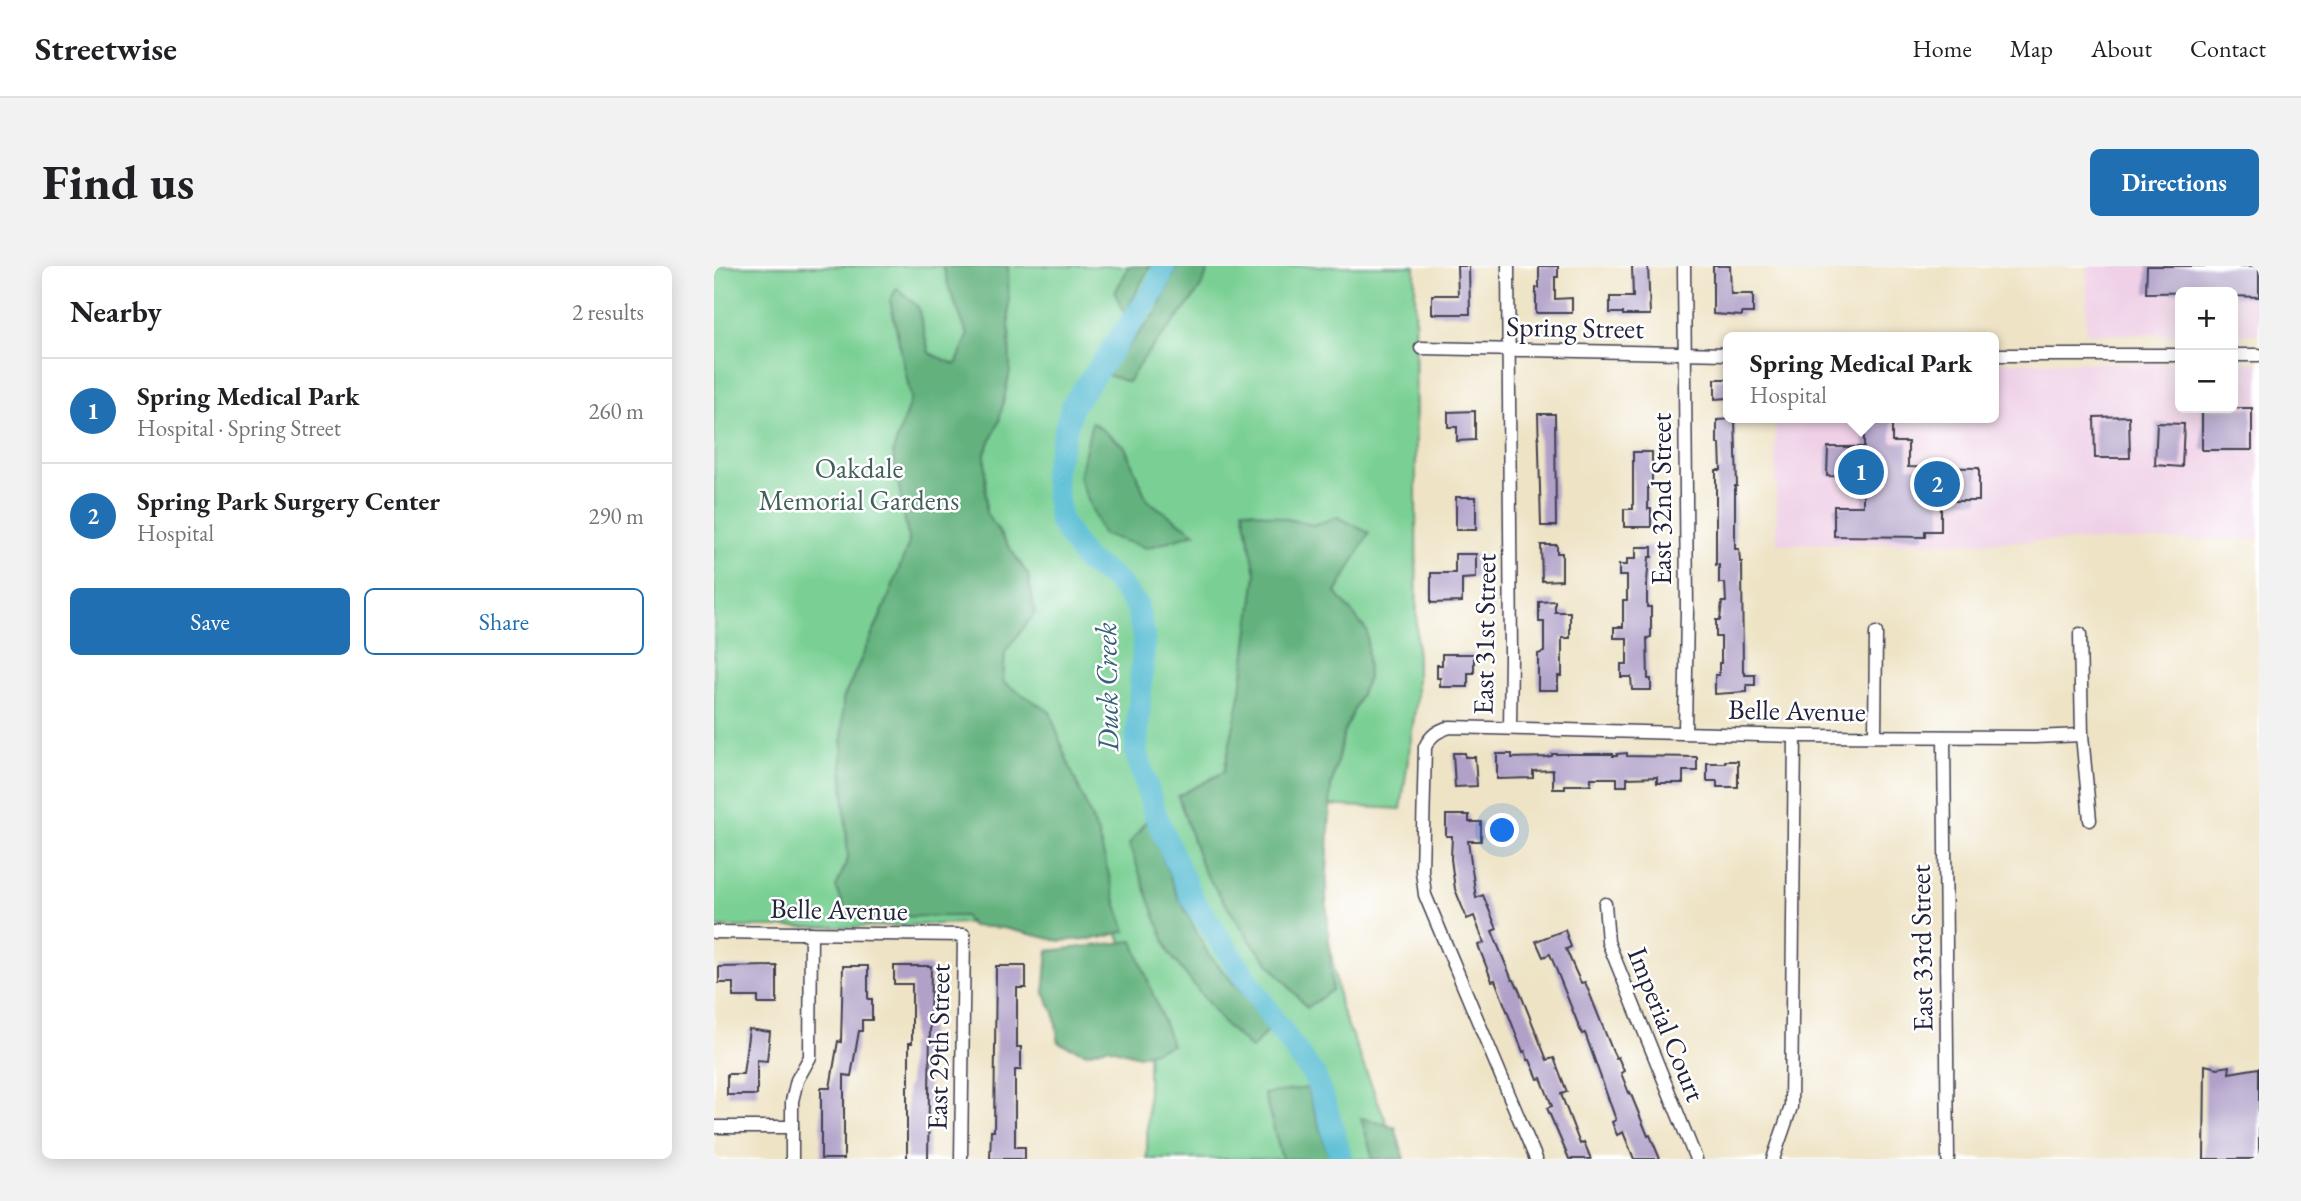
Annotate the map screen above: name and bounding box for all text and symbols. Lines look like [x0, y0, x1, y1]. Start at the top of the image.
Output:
text: Streetwise [35, 27, 177, 70]
text: Home [1912, 33, 1972, 64]
text: Map [2010, 33, 2053, 64]
text: About [2091, 33, 2152, 64]
text: Contact [2190, 33, 2266, 64]
button: Directions [2090, 149, 2259, 216]
text: Find us [42, 150, 194, 214]
map controls [2175, 287, 2238, 413]
button: + [2175, 287, 2238, 350]
text: Nearby [70, 292, 162, 331]
text: 2 results [572, 297, 644, 327]
street label: Spring Street [1506, 308, 1644, 346]
popup [1723, 332, 1999, 423]
text: Spring Medical Park [1750, 346, 1972, 380]
button: − [2175, 350, 2238, 413]
text: Spring Medical Park [137, 379, 359, 413]
text: Hospital [1750, 380, 1827, 410]
text: 1 [87, 396, 99, 426]
text: 260 m [588, 396, 644, 426]
street label: East 32nd Street [1643, 412, 1679, 585]
text: Hospital · Spring Street [137, 413, 341, 443]
pin: 1 [1838, 446, 1884, 498]
park label: Oakdale Memorial Gardens [759, 450, 959, 518]
pin: 2 [1914, 458, 1960, 510]
text: Spring Park Surgery Center [137, 484, 440, 518]
text: 2 [87, 501, 99, 531]
text: 290 m [588, 501, 644, 531]
text: Hospital [137, 518, 214, 548]
street label: East 31st Street [1465, 553, 1503, 715]
button: Save [70, 588, 350, 655]
button: Share [364, 588, 644, 655]
water label: Duck Creek [1086, 622, 1127, 753]
street label: Belle Avenue [1728, 691, 1866, 729]
your location [1485, 813, 1519, 847]
street label: East 33rd Street [1902, 864, 1940, 1032]
street label: Belle Avenue [770, 890, 908, 928]
street label: Imperial Court [1620, 942, 1714, 1107]
street label: East 29th Street [919, 963, 957, 1131]

